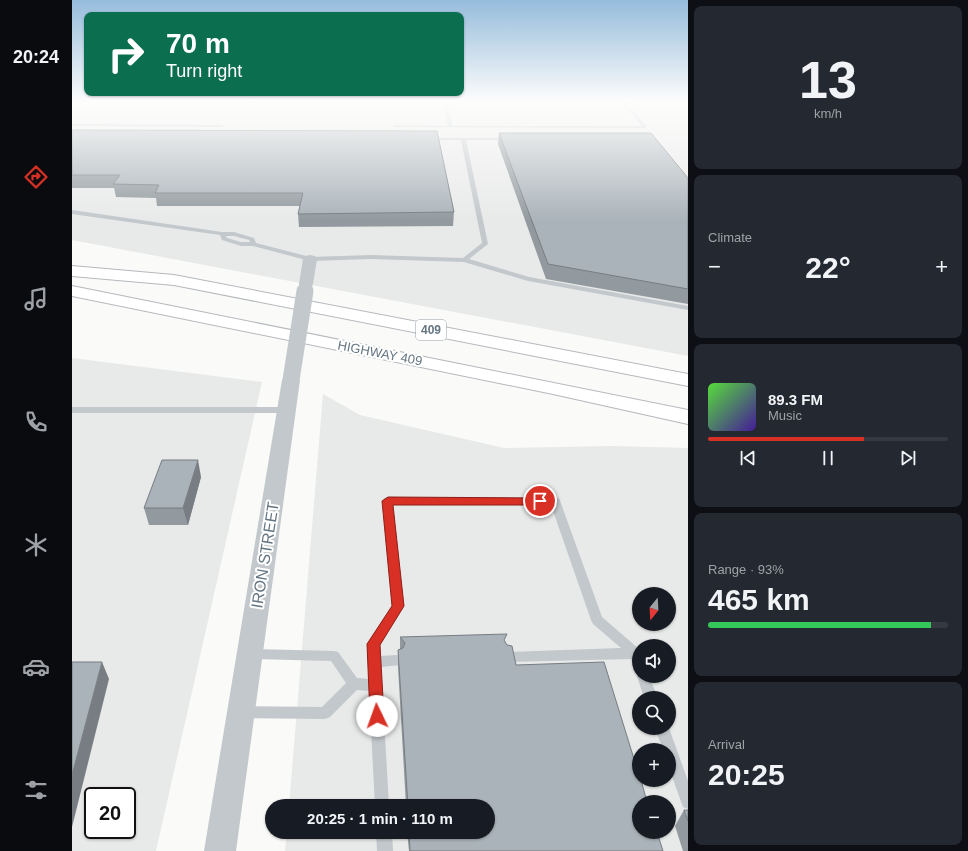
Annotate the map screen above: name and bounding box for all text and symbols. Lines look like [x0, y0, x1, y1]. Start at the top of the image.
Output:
icon: right [100, 28, 152, 80]
text: 70 m [166, 28, 230, 59]
text: 20:24 [13, 47, 59, 67]
text: 13 [799, 51, 857, 109]
text: Turn right [166, 61, 242, 81]
text: km/h [814, 106, 842, 121]
icon: directions [22, 163, 50, 191]
text: Climate [708, 230, 752, 245]
text: 22° [805, 251, 851, 284]
text: − [708, 254, 721, 279]
text: + [935, 254, 948, 279]
icon: music [22, 285, 50, 313]
road number: 409 [416, 320, 446, 340]
street label: HIGHWAY 409 [336, 337, 424, 369]
text: 89.3 FM [768, 391, 823, 408]
icon: phone [22, 408, 50, 436]
text: Music [768, 408, 802, 423]
icon: previous [737, 447, 759, 469]
icon: pause [817, 447, 839, 469]
icon: next [897, 447, 919, 469]
pin [523, 484, 557, 518]
icon: arrive [529, 490, 551, 512]
street label: IRON STREET [248, 500, 282, 609]
icon: climate [22, 531, 50, 559]
text: Range · 93% [708, 562, 784, 577]
text: 465 km [708, 583, 810, 616]
north arrow [632, 587, 676, 631]
map controls [632, 587, 676, 839]
button: sound [632, 639, 676, 683]
icon: car [22, 653, 50, 681]
button: search [632, 691, 676, 735]
position arrow [356, 695, 398, 737]
text: Arrival [708, 737, 745, 752]
button: + [632, 743, 676, 787]
text: 20:25 [708, 758, 785, 791]
icon: filters [22, 776, 50, 804]
speed limit sign: 20 [84, 787, 136, 839]
button: − [632, 795, 676, 839]
text: 20:25 · 1 min · 110 m [307, 810, 453, 827]

